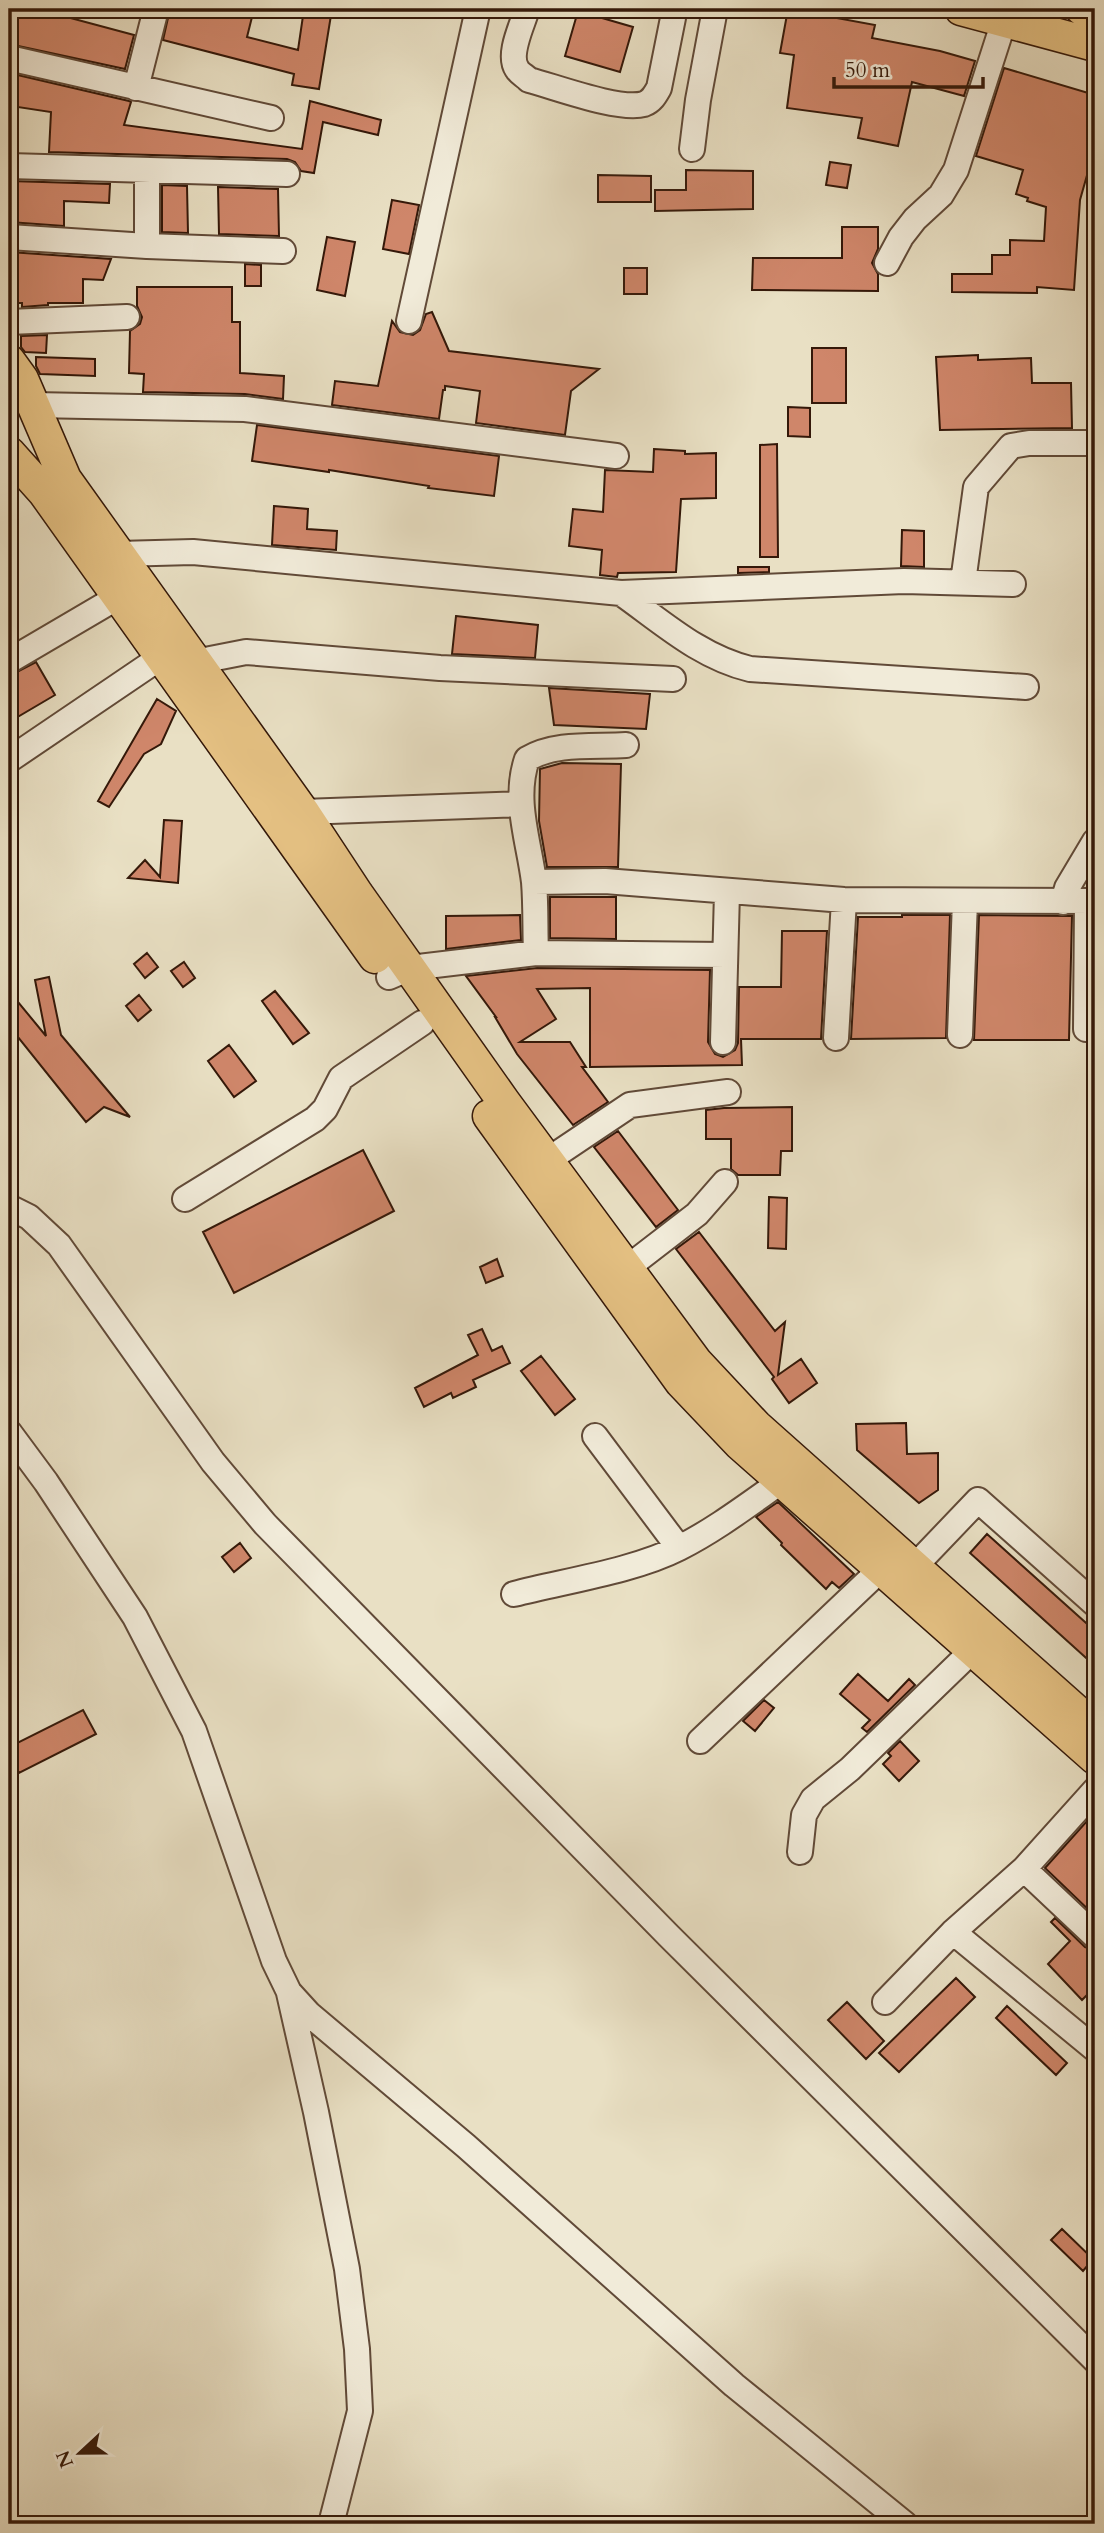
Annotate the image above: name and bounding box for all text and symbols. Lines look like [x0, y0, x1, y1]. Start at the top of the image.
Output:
scale bar [834, 46, 983, 90]
text: 50 m [845, 56, 890, 85]
north arrow [46, 2418, 116, 2488]
text: N [50, 2446, 80, 2472]

